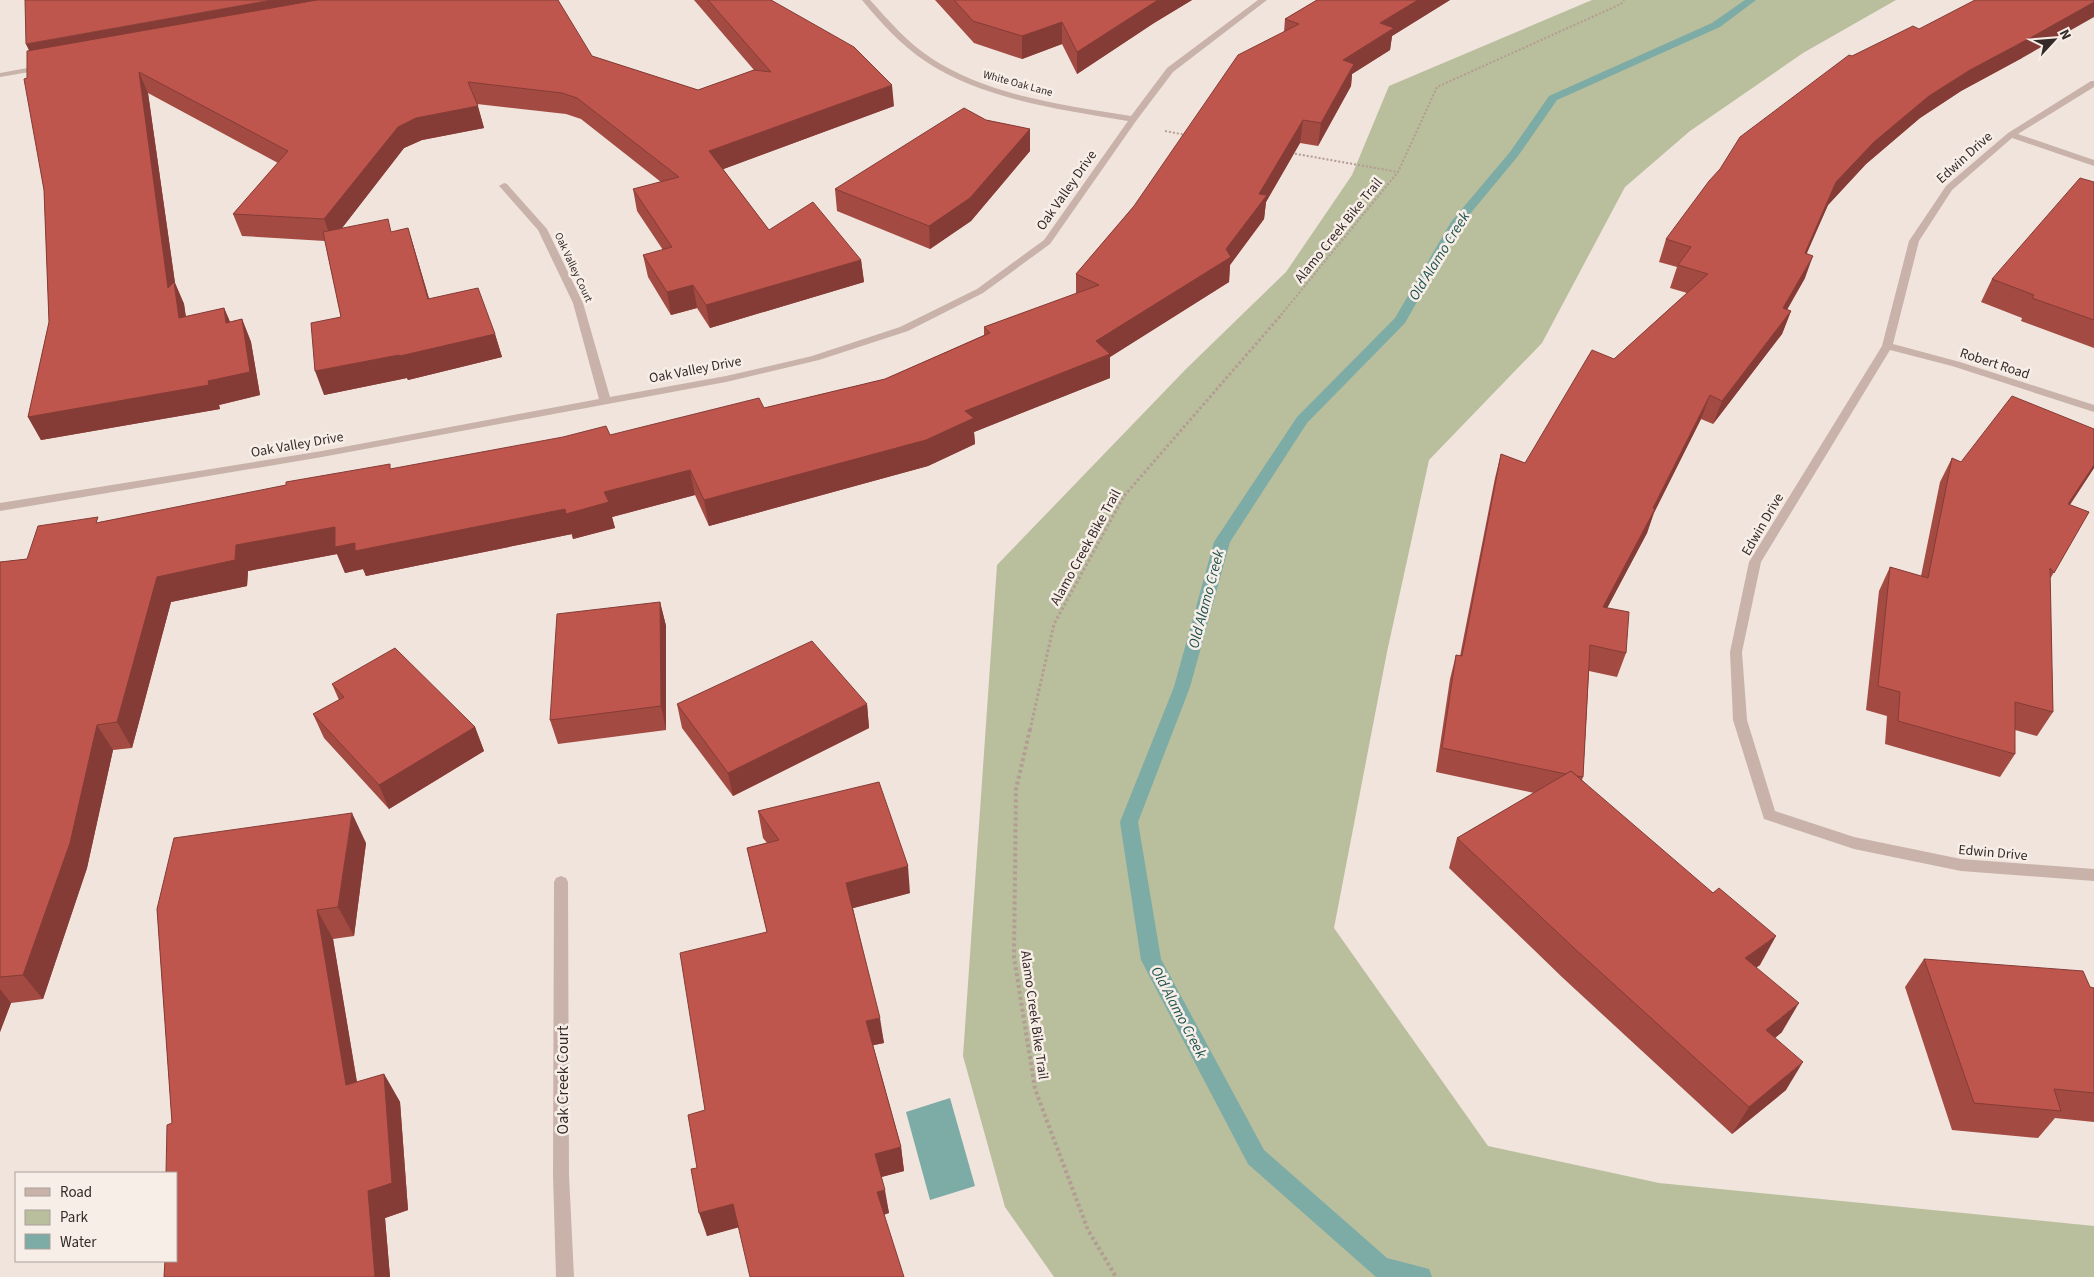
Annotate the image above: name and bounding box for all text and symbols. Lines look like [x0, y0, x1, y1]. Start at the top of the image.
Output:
north arrow [2029, 15, 2079, 65]
text: N [2054, 26, 2076, 43]
street label: White Oak Lane [981, 67, 1055, 100]
street label: Edwin Drive [1932, 127, 1997, 188]
street label: Oak Valley Drive [1032, 146, 1102, 235]
street label: Alamo Creek Bike Trail [1290, 173, 1388, 287]
water label: Old Alamo Creek [1404, 207, 1476, 305]
street label: Oak Valley Court [551, 230, 596, 305]
street label: Robert Road [1957, 343, 2032, 385]
street label: Oak Valley Drive [647, 351, 743, 389]
street label: Oak Valley Drive [249, 427, 345, 463]
street label: Alamo Creek Bike Trail [1046, 485, 1126, 609]
street label: Edwin Drive [1737, 489, 1789, 560]
water label: Old Alamo Creek [1183, 547, 1230, 651]
street label: Edwin Drive [1958, 840, 2028, 866]
street label: Alamo Creek Bike Trail [1015, 949, 1053, 1081]
water label: Old Alamo Creek [1146, 963, 1212, 1063]
street label: Oak Creek Court [552, 1025, 574, 1134]
legend [15, 1172, 178, 1262]
text: Road [60, 1182, 92, 1203]
text: Park [60, 1207, 89, 1228]
text: Water [60, 1232, 97, 1253]

